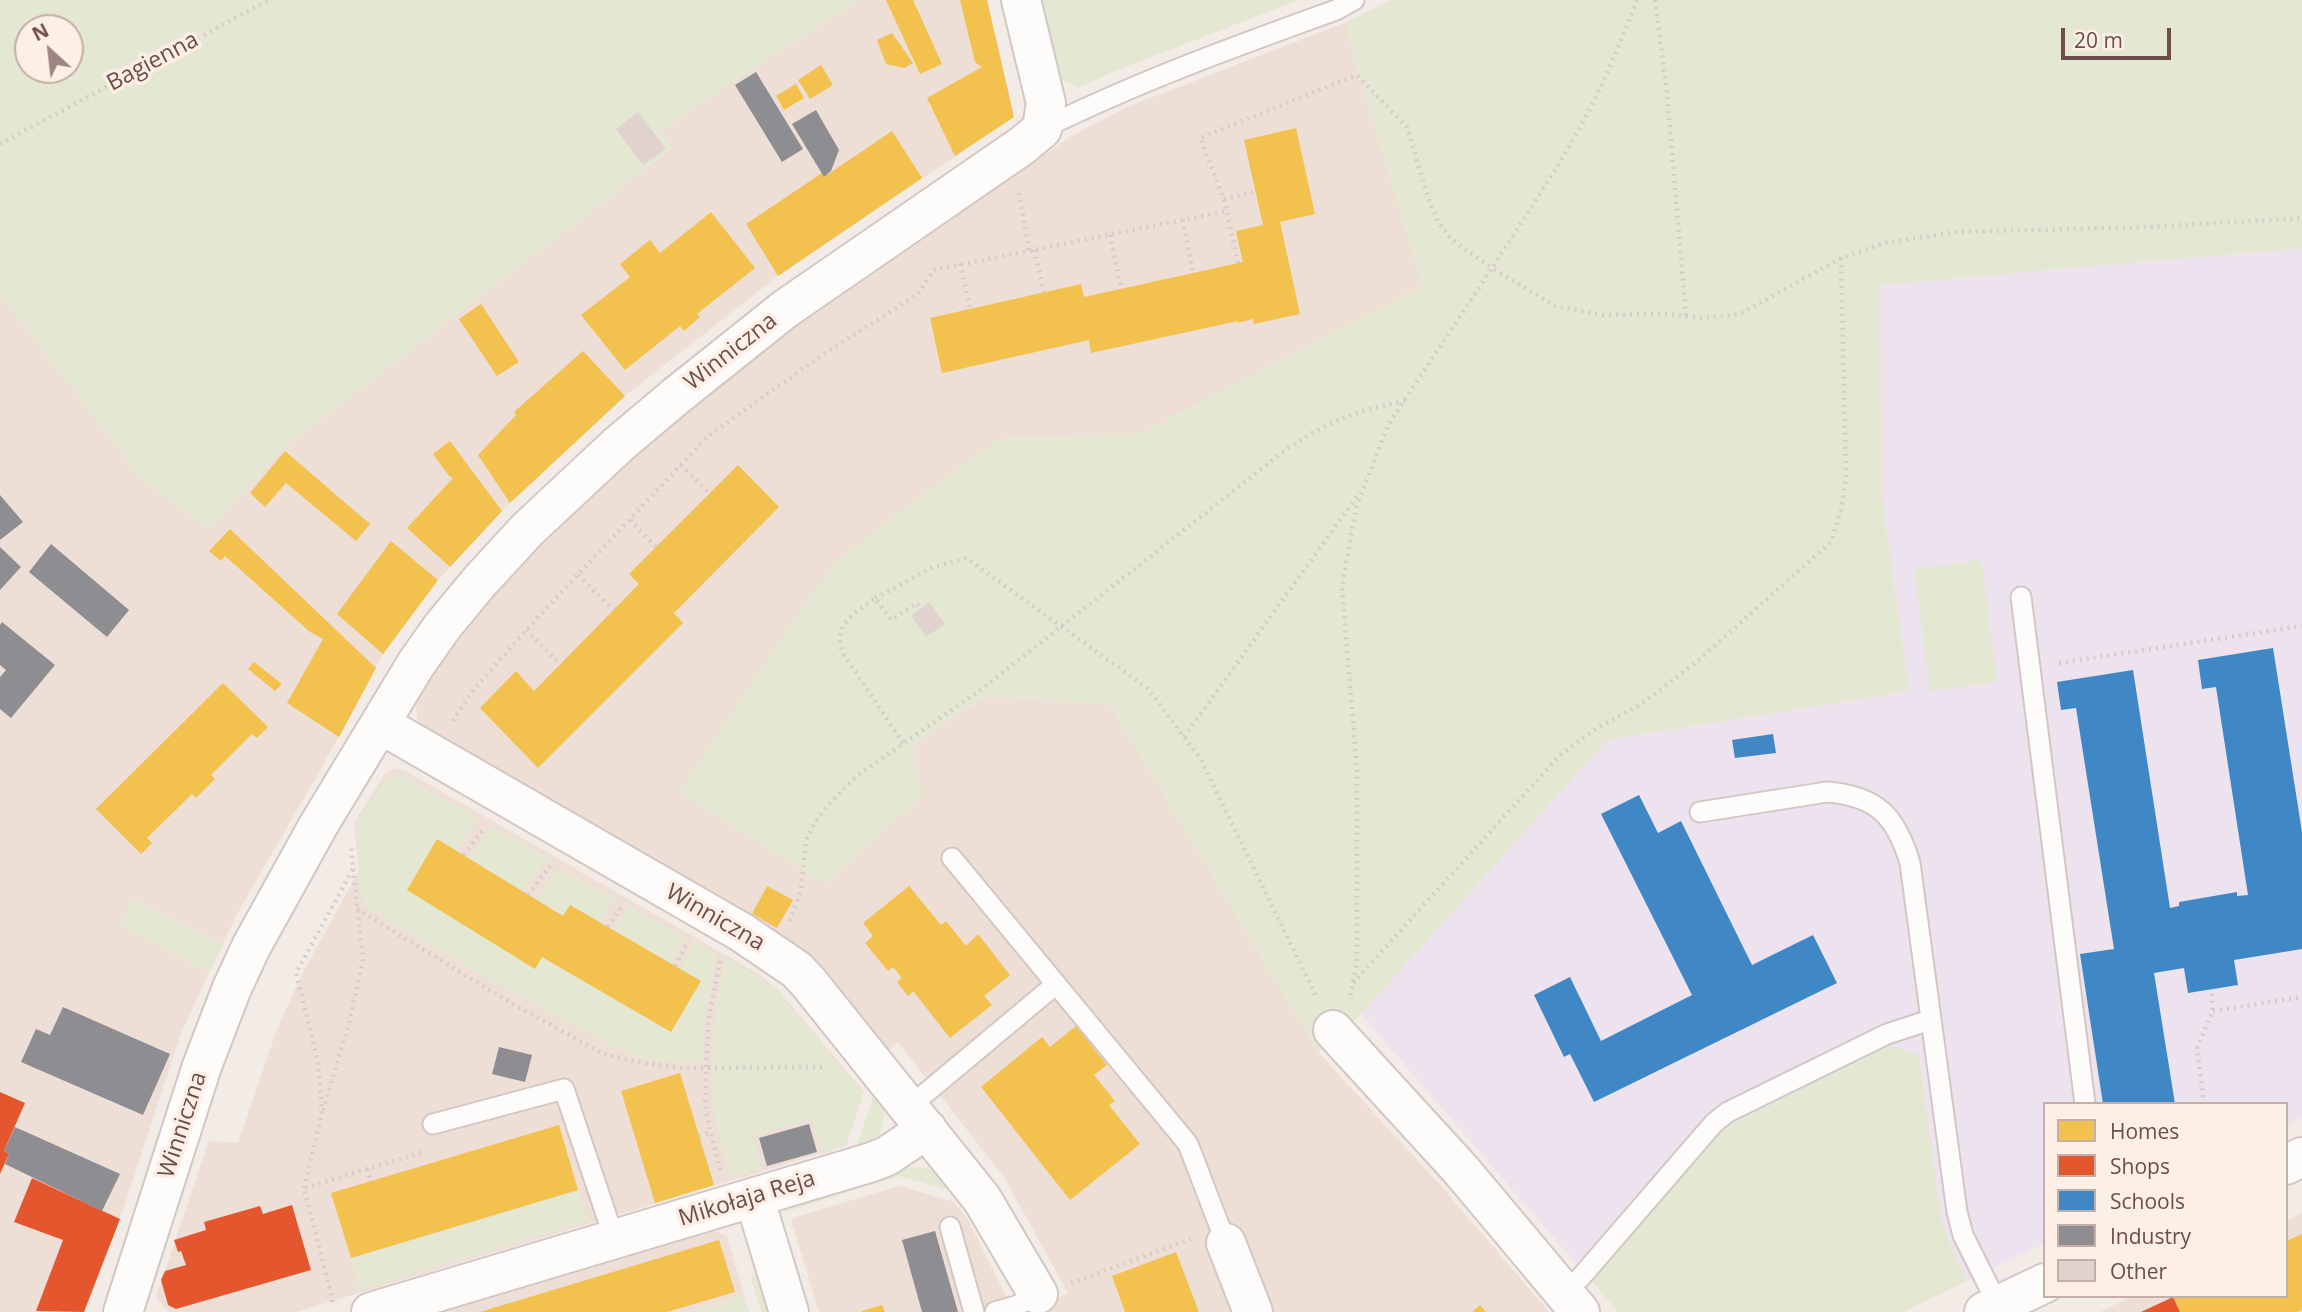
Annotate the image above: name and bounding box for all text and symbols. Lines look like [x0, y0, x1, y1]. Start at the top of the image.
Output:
north arrow [14, 14, 84, 84]
scale bar [2064, 14, 2174, 58]
text: N [28, 17, 53, 47]
street label: Bagienna [102, 26, 204, 98]
text: 20 m [2074, 26, 2123, 54]
street label: Winniczna [679, 307, 783, 397]
street label: Winniczna [661, 879, 769, 957]
street label: Winniczna [153, 1069, 213, 1181]
legend [2043, 1102, 2288, 1298]
text: Homes [2110, 1117, 2179, 1145]
text: Shops [2110, 1152, 2170, 1180]
street label: Mikołaja Reja [675, 1165, 819, 1233]
text: Schools [2110, 1187, 2185, 1215]
text: Industry [2110, 1222, 2191, 1250]
text: Other [2110, 1257, 2167, 1285]

